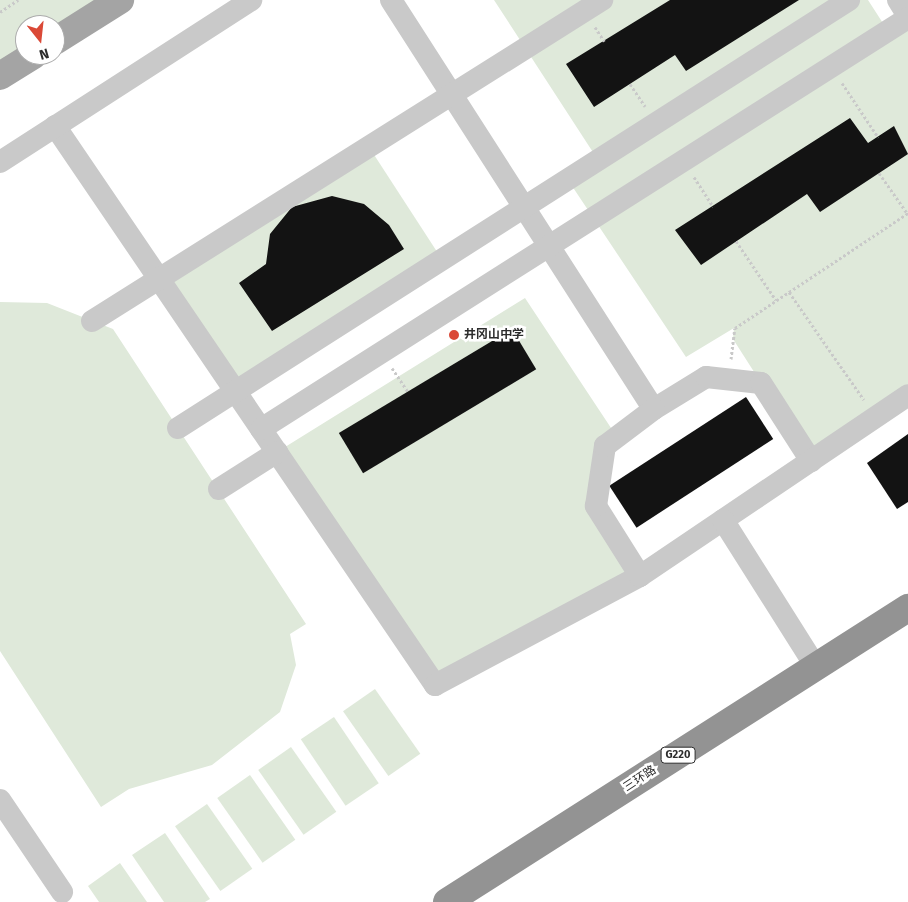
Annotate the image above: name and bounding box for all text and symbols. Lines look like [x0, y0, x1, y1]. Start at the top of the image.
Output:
north arrow [15, 15, 65, 65]
text: N [37, 44, 51, 63]
place label: 井冈山中学 [464, 328, 524, 342]
marker: 井冈山中学 [448, 329, 460, 341]
road number: G220 [660, 746, 696, 764]
street label: 三环路 [621, 763, 659, 795]

